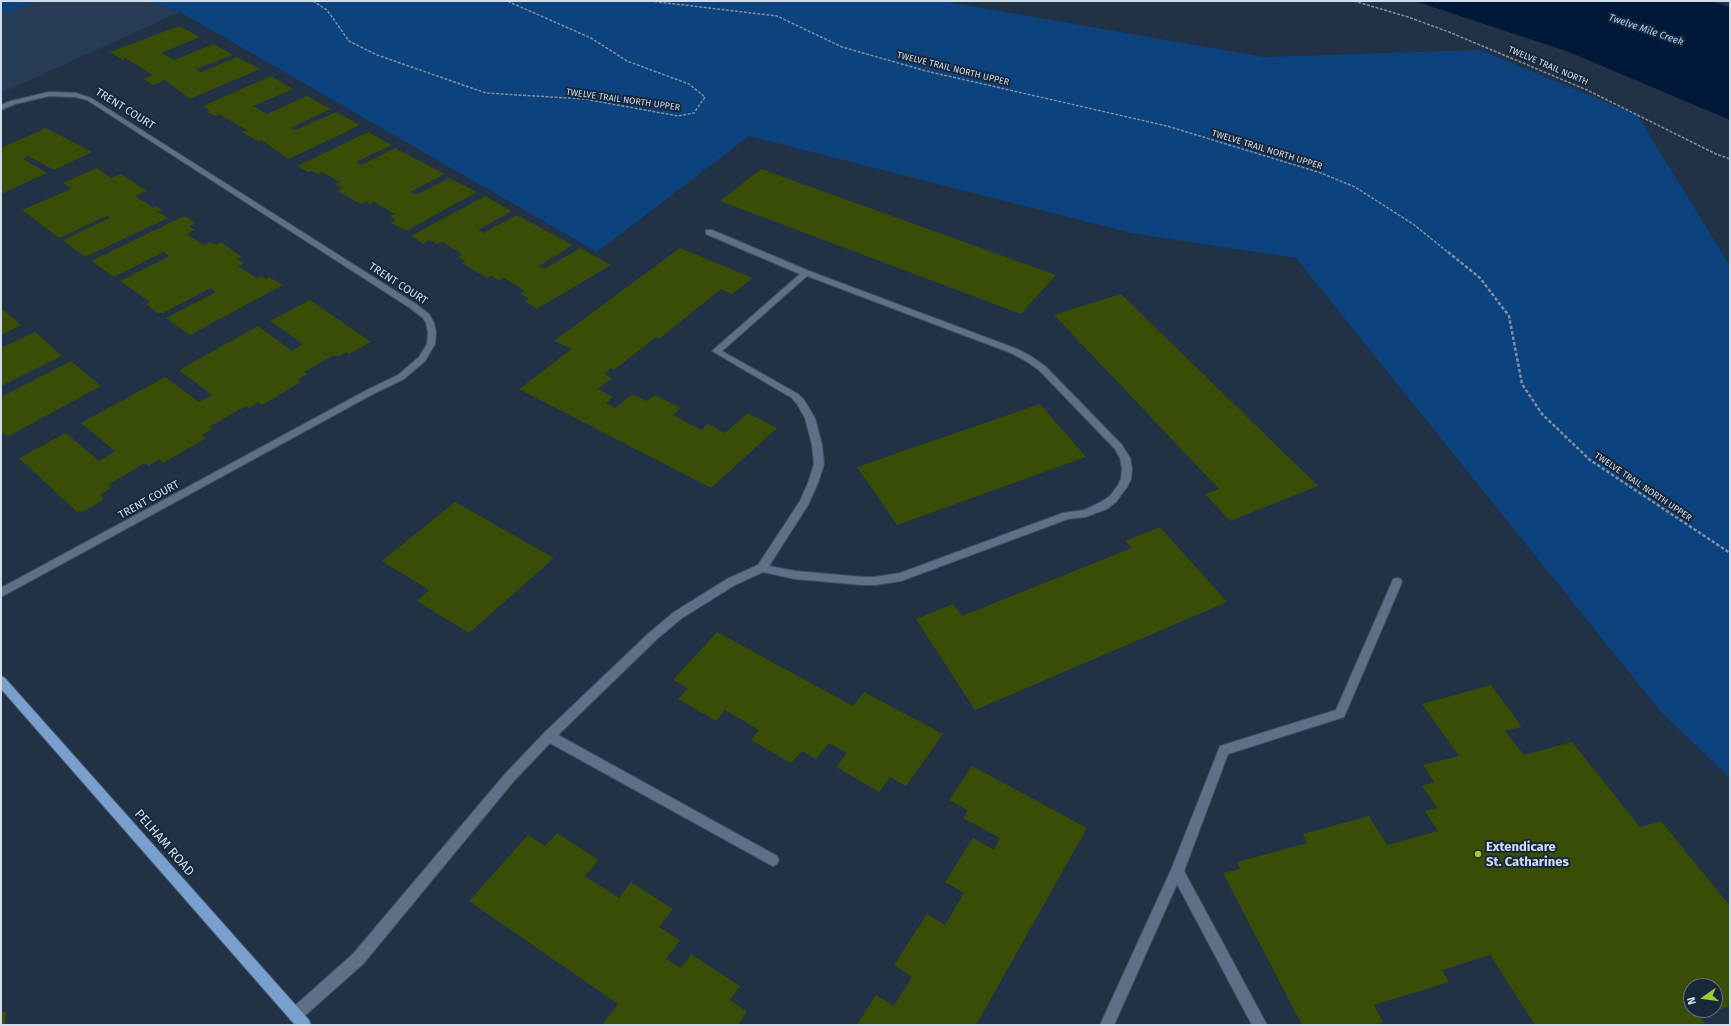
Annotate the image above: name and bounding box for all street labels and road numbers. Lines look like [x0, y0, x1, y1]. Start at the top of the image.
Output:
street label: TWELVE TRAIL NORTH [1506, 44, 1590, 88]
street label: TWELVE TRAIL NORTH UPPER [896, 50, 1010, 88]
street label: TRENT COURT [93, 86, 157, 132]
street label: TWELVE TRAIL NORTH UPPER [565, 87, 681, 113]
street label: TWELVE TRAIL NORTH UPPER [1210, 128, 1324, 172]
street label: TRENT COURT [366, 260, 430, 308]
street label: TWELVE TRAIL NORTH UPPER [1592, 450, 1694, 524]
street label: TRENT COURT [116, 478, 182, 522]
street label: PELHAM ROAD [131, 806, 197, 880]

